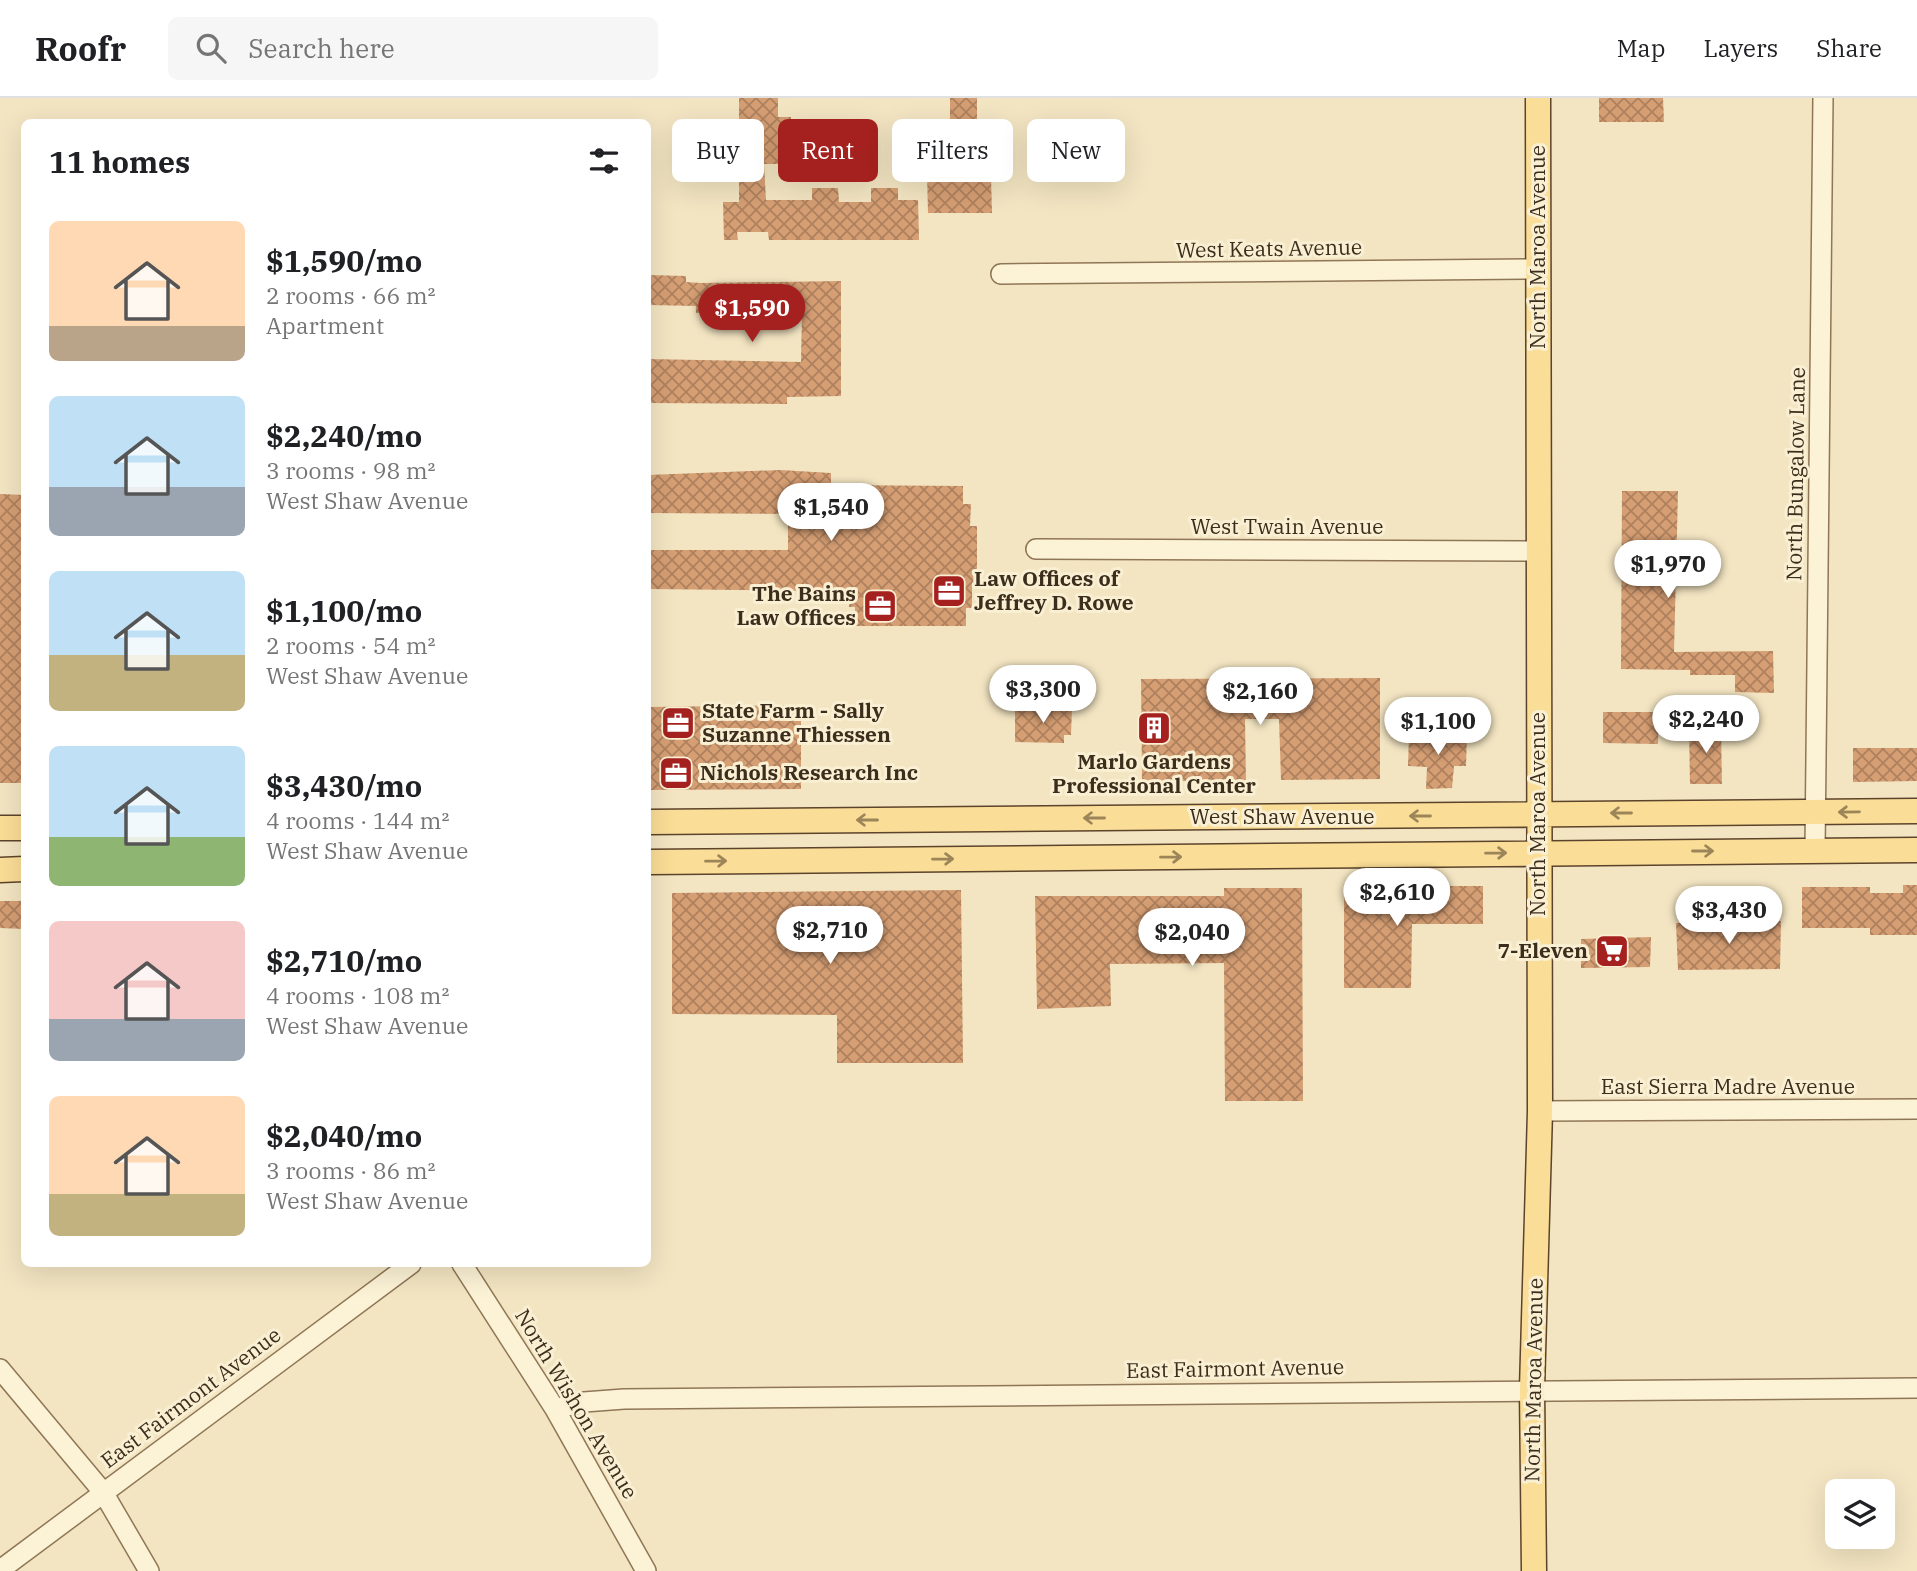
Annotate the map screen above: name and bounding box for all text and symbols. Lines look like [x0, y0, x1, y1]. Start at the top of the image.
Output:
search box [168, 17, 658, 80]
text: Roofr [35, 27, 126, 70]
icon: search [192, 29, 230, 67]
text: Search here [248, 31, 395, 65]
text: Map [1617, 32, 1665, 64]
text: Layers [1703, 32, 1778, 64]
text: Share [1816, 32, 1882, 64]
chip: Buy [672, 119, 764, 182]
chip: Rent [778, 119, 878, 182]
chip: Filters [892, 119, 1013, 182]
chip: New [1027, 119, 1125, 182]
text: 11 homes [49, 142, 190, 181]
icon: filters [585, 142, 623, 180]
street label: North Maroa Avenue [1523, 145, 1551, 349]
street label: West Keats Avenue [1176, 232, 1362, 264]
text: $1,590/mo [266, 241, 422, 280]
icon: home [105, 249, 189, 333]
text: 2 rooms · 66 m² [266, 280, 436, 310]
pin: $1,590 [695, 285, 809, 344]
text: $1,590 [714, 292, 790, 322]
text: Apartment [266, 310, 384, 340]
street label: North Bungalow Lane [1779, 367, 1811, 581]
text: $2,240/mo [266, 416, 422, 455]
icon: home [105, 424, 189, 508]
text: 3 rooms · 98 m² [266, 455, 436, 485]
pin: $1,540 [774, 484, 888, 543]
text: West Shaw Avenue [266, 485, 468, 515]
text: $1,540 [793, 491, 869, 521]
street label: West Twain Avenue [1190, 512, 1384, 540]
pin: $1,970 [1611, 540, 1725, 600]
text: $1,970 [1630, 548, 1706, 578]
place label: Law Offices of Jeffrey D. Rowe [974, 564, 1134, 616]
office icon: Law Offices of Jeffrey D. Rowe [930, 572, 968, 610]
place label: The Bains Law Offices [736, 579, 856, 631]
office icon: The Bains Law Offices [861, 587, 899, 625]
text: $1,100/mo [266, 591, 422, 630]
icon: home [105, 599, 189, 683]
text: 2 rooms · 54 m² [266, 630, 436, 660]
text: West Shaw Avenue [266, 660, 468, 690]
pin: $3,300 [986, 666, 1100, 725]
pin: $2,160 [1203, 668, 1317, 727]
text: $3,300 [1005, 673, 1081, 703]
text: $2,160 [1222, 675, 1298, 705]
place label: State Farm - Sally Suzanne Thiessen [702, 696, 891, 748]
pin: $2,240 [1649, 696, 1763, 755]
pin: $1,100 [1381, 698, 1495, 757]
text: $2,240 [1668, 703, 1744, 733]
office icon: State Farm - Sally Suzanne Thiessen [659, 704, 697, 742]
text: $1,100 [1400, 705, 1476, 735]
building icon: Marlo Gardens Professional Center [1135, 709, 1173, 747]
street label: North Maroa Avenue [1523, 712, 1551, 916]
place label: Marlo Gardens Professional Center [1052, 747, 1257, 799]
office icon: Nichols Research Inc [657, 754, 695, 792]
place label: Nichols Research Inc [700, 758, 918, 786]
text: $3,430/mo [266, 766, 422, 805]
icon: home [105, 774, 189, 858]
street label: West Shaw Avenue [1190, 802, 1374, 830]
text: 4 rooms · 144 m² [266, 805, 449, 835]
one-way arrow [1838, 805, 1861, 818]
one-way arrow [1610, 806, 1633, 820]
one-way arrow [1409, 809, 1432, 823]
one-way arrow [1083, 811, 1106, 825]
one-way arrow [856, 813, 879, 827]
text: West Shaw Avenue [266, 835, 468, 865]
one-way arrow [1692, 845, 1715, 858]
one-way arrow [1484, 846, 1507, 860]
one-way arrow [1159, 850, 1182, 863]
one-way arrow [931, 852, 954, 866]
one-way arrow [704, 854, 727, 868]
pin: $2,610 [1340, 868, 1454, 928]
text: $2,610 [1359, 876, 1435, 906]
pin: $3,430 [1672, 886, 1786, 946]
text: $3,430 [1691, 894, 1767, 924]
pin: $2,710 [773, 906, 887, 966]
pin: $2,040 [1135, 908, 1249, 968]
text: $2,710 [792, 914, 868, 944]
text: $2,040 [1154, 916, 1230, 946]
supermarket icon: 7-Eleven [1593, 932, 1631, 970]
place label: 7-Eleven [1497, 936, 1588, 964]
text: $2,710/mo [266, 941, 422, 980]
icon: home [105, 949, 189, 1033]
text: 4 rooms · 108 m² [266, 980, 449, 1010]
text: West Shaw Avenue [266, 1010, 468, 1040]
street label: East Sierra Madre Avenue [1601, 1072, 1855, 1100]
text: $2,040/mo [266, 1116, 422, 1155]
icon: home [105, 1124, 189, 1208]
text: 3 rooms · 86 m² [266, 1155, 436, 1185]
text: West Shaw Avenue [266, 1185, 468, 1215]
street label: North Maroa Avenue [1517, 1278, 1549, 1482]
street label: North Wishon Avenue [509, 1303, 645, 1504]
street label: East Fairmont Avenue [95, 1320, 286, 1474]
street label: East Fairmont Avenue [1126, 1352, 1344, 1384]
map controls [1825, 1479, 1895, 1549]
button: layers [1825, 1479, 1895, 1549]

